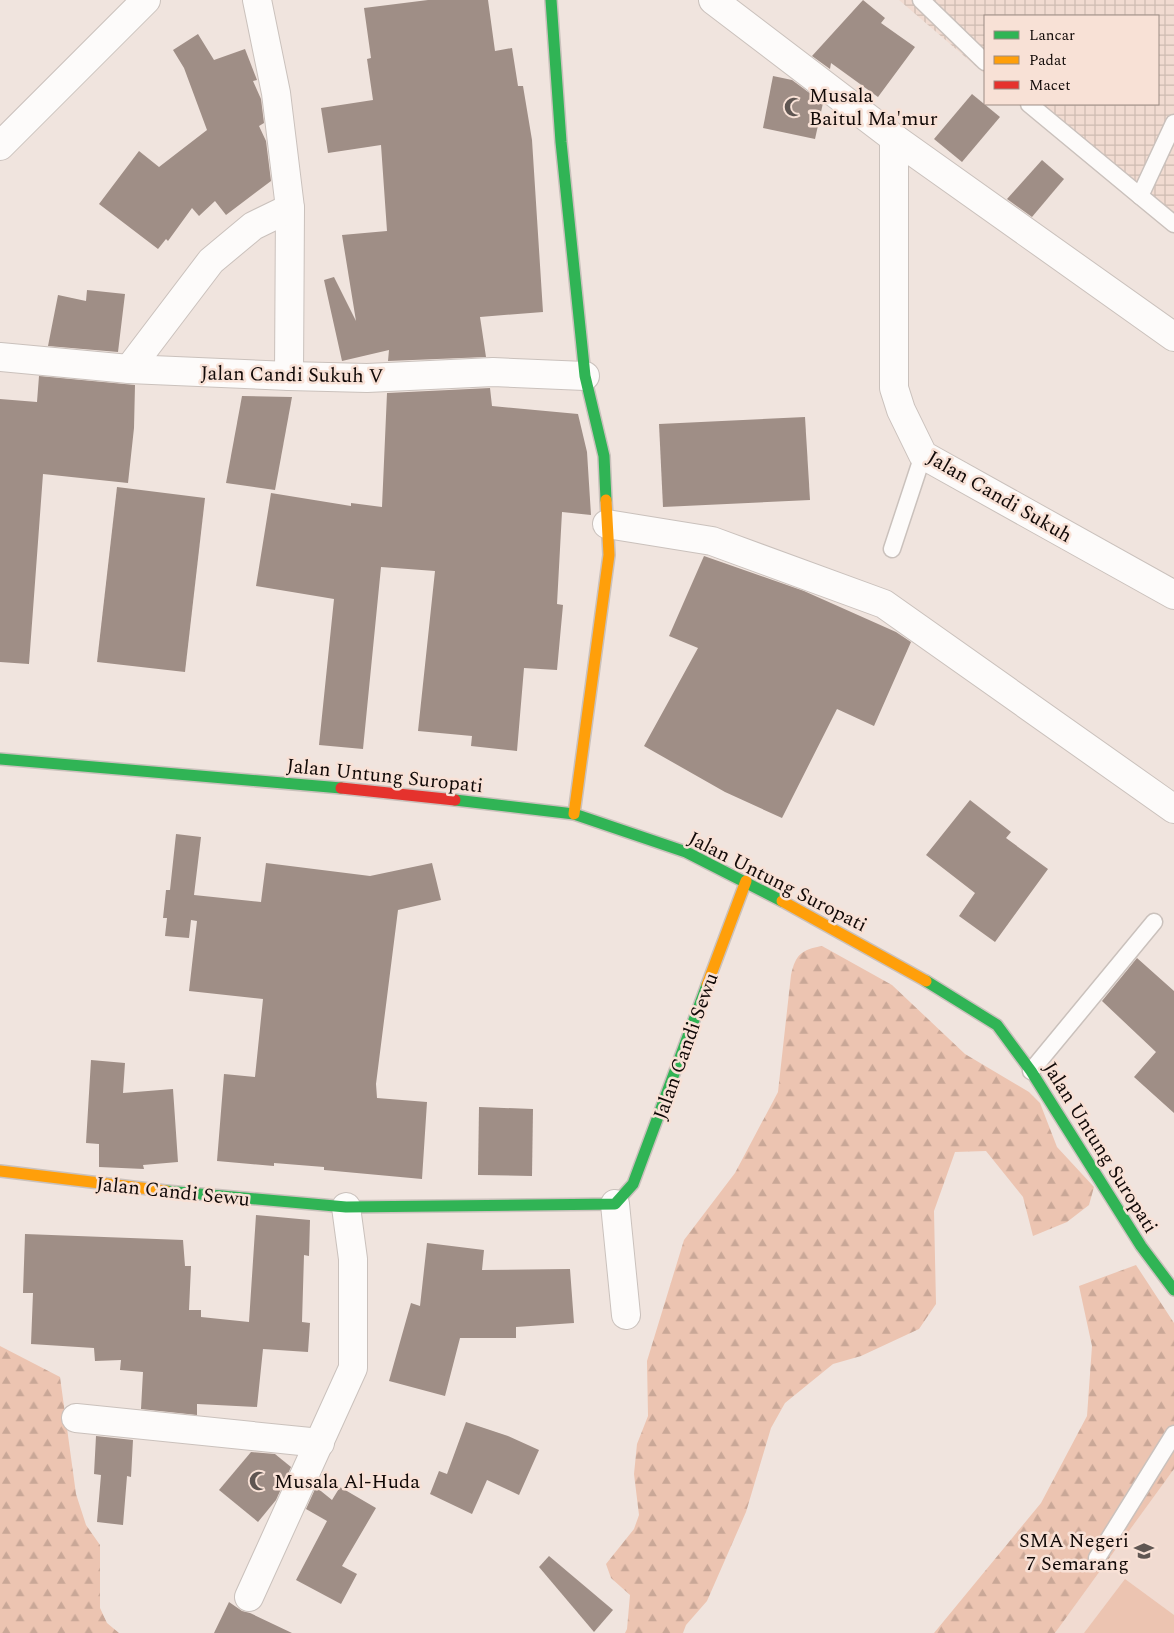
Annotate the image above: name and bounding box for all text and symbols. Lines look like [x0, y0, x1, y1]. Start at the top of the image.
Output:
legend [984, 15, 1159, 105]
text: Lancar [1029, 24, 1075, 47]
text: Padat [1029, 49, 1067, 72]
text: Macet [1029, 74, 1070, 97]
place label: Musala Baitul Ma'mur [809, 81, 938, 134]
mosque icon: Musala Baitul Ma'mur [783, 96, 805, 118]
street label: Jalan Candi Sukuh V [200, 358, 384, 392]
street label: Jalan Candi Sukuh [921, 443, 1078, 551]
street label: Jalan Untung Suropati [285, 751, 485, 801]
street label: Jalan Untung Suropati [683, 824, 872, 940]
street label: Jalan Candi Sewu [645, 969, 726, 1124]
street label: Jalan Untung Suropati [1035, 1056, 1165, 1239]
street label: Jalan Candi Sewu [94, 1169, 251, 1215]
place label: Musala Al-Huda [274, 1467, 420, 1497]
mosque icon: Musala Al-Huda [248, 1470, 270, 1492]
place label: SMA Negeri 7 Semarang [1019, 1526, 1129, 1579]
school or university icon: SMA Negeri 7 Semarang [1133, 1540, 1155, 1562]

